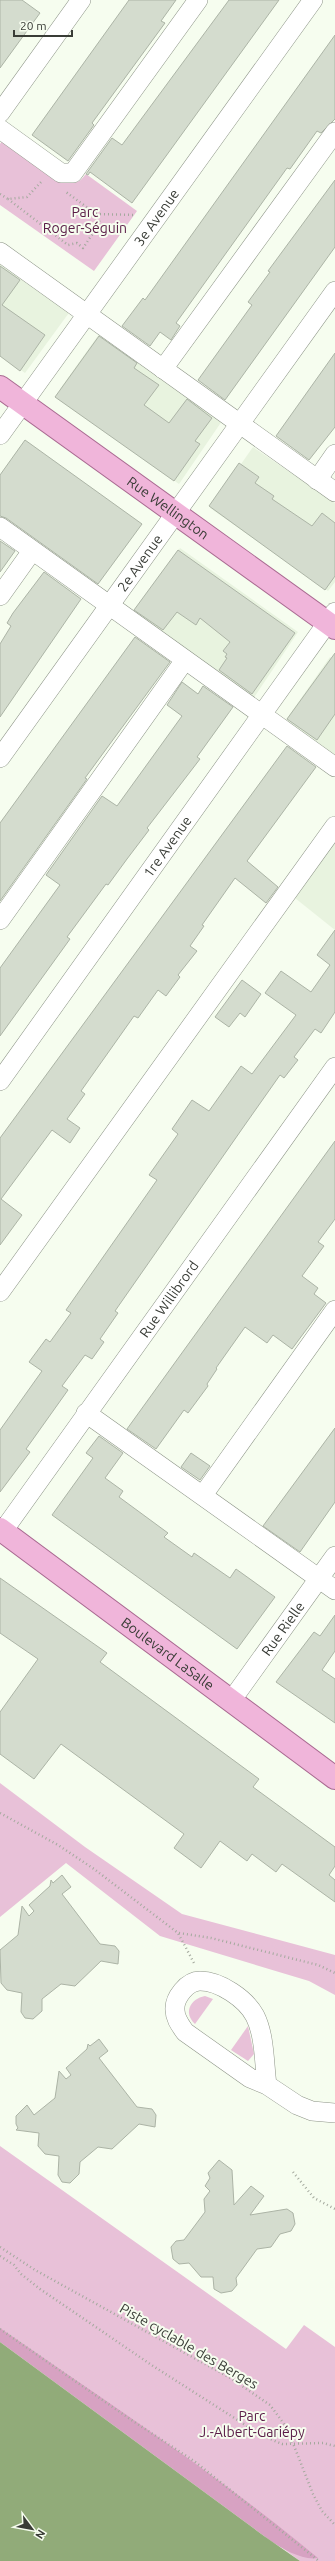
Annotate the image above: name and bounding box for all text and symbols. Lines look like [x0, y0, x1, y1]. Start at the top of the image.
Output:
scale bar [14, 12, 72, 38]
text: 20 m [20, 19, 47, 32]
street label: 3e Avenue [131, 186, 182, 249]
park label: Parc Roger-Séguin [43, 204, 127, 236]
street label: Rue Wellington [124, 473, 212, 543]
street label: 2e Avenue [114, 531, 166, 594]
street label: 1re Avenue [140, 813, 195, 880]
street label: Rue Willibrord [136, 1258, 202, 1341]
street label: Rue Rielle [258, 1599, 308, 1659]
street label: Boulevard LaSalle [118, 1614, 217, 1693]
street label: Piste cyclable des Berges [117, 2300, 261, 2392]
park label: Parc J.-Albert-Gariépy [199, 2408, 305, 2440]
north arrow [12, 2509, 52, 2549]
text: N [33, 2528, 48, 2541]

